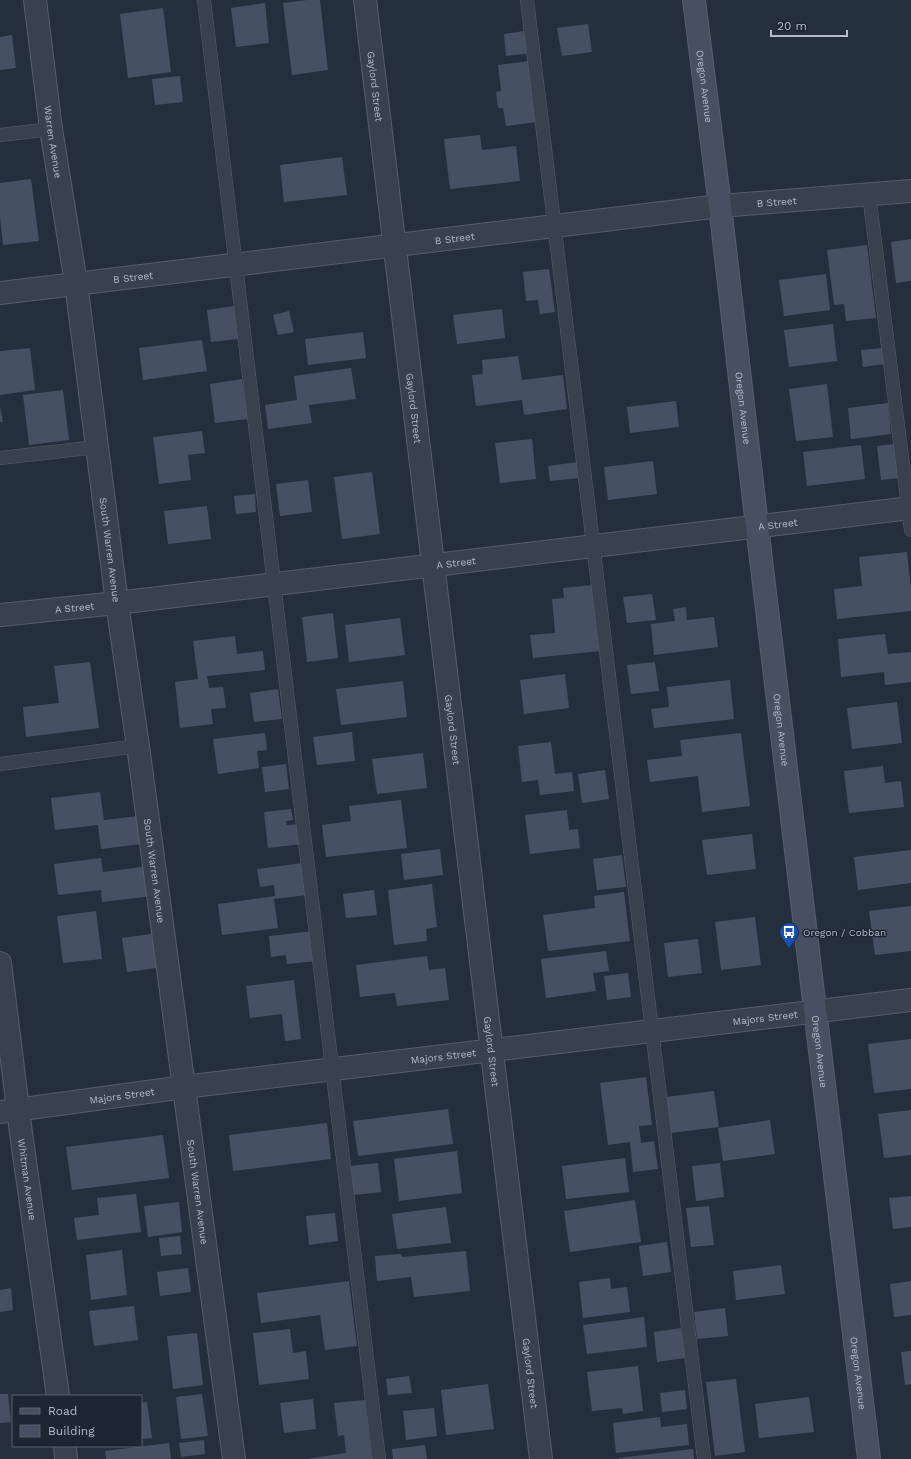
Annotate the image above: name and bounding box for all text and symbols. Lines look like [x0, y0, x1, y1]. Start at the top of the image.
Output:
scale bar [771, 12, 847, 38]
text: 20 m [777, 19, 807, 33]
street label: Oregon Avenue [695, 49, 715, 123]
street label: Gaylord Street [366, 51, 385, 123]
street label: Warren Avenue [43, 105, 64, 179]
street label: B Street [756, 194, 798, 209]
street label: B Street [434, 230, 476, 246]
street label: B Street [112, 269, 154, 285]
street label: Oregon Avenue [734, 371, 753, 445]
street label: Gaylord Street [405, 372, 424, 445]
street label: South Warren Avenue [98, 497, 122, 603]
street label: A Street [757, 516, 799, 532]
street label: A Street [436, 555, 477, 570]
street label: A Street [54, 600, 96, 615]
street label: Oregon Avenue [772, 693, 791, 767]
street label: Gaylord Street [443, 694, 463, 766]
street label: South Warren Avenue [142, 818, 167, 924]
bus stop icon: Oregon / Cobban [778, 921, 800, 949]
place label: Oregon / Cobban [803, 927, 886, 938]
street label: Majors Street [732, 1008, 799, 1027]
street label: Oregon Avenue [810, 1015, 830, 1089]
street label: Gaylord Street [482, 1016, 502, 1088]
street label: Majors Street [410, 1046, 477, 1065]
street label: Majors Street [89, 1085, 156, 1105]
street label: Whitman Avenue [16, 1138, 39, 1221]
street label: South Warren Avenue [186, 1139, 211, 1245]
street label: Oregon Avenue [849, 1336, 869, 1410]
street label: Gaylord Street [521, 1337, 540, 1410]
legend [12, 1395, 142, 1447]
text: Road [48, 1404, 77, 1418]
text: Building [48, 1424, 95, 1438]

